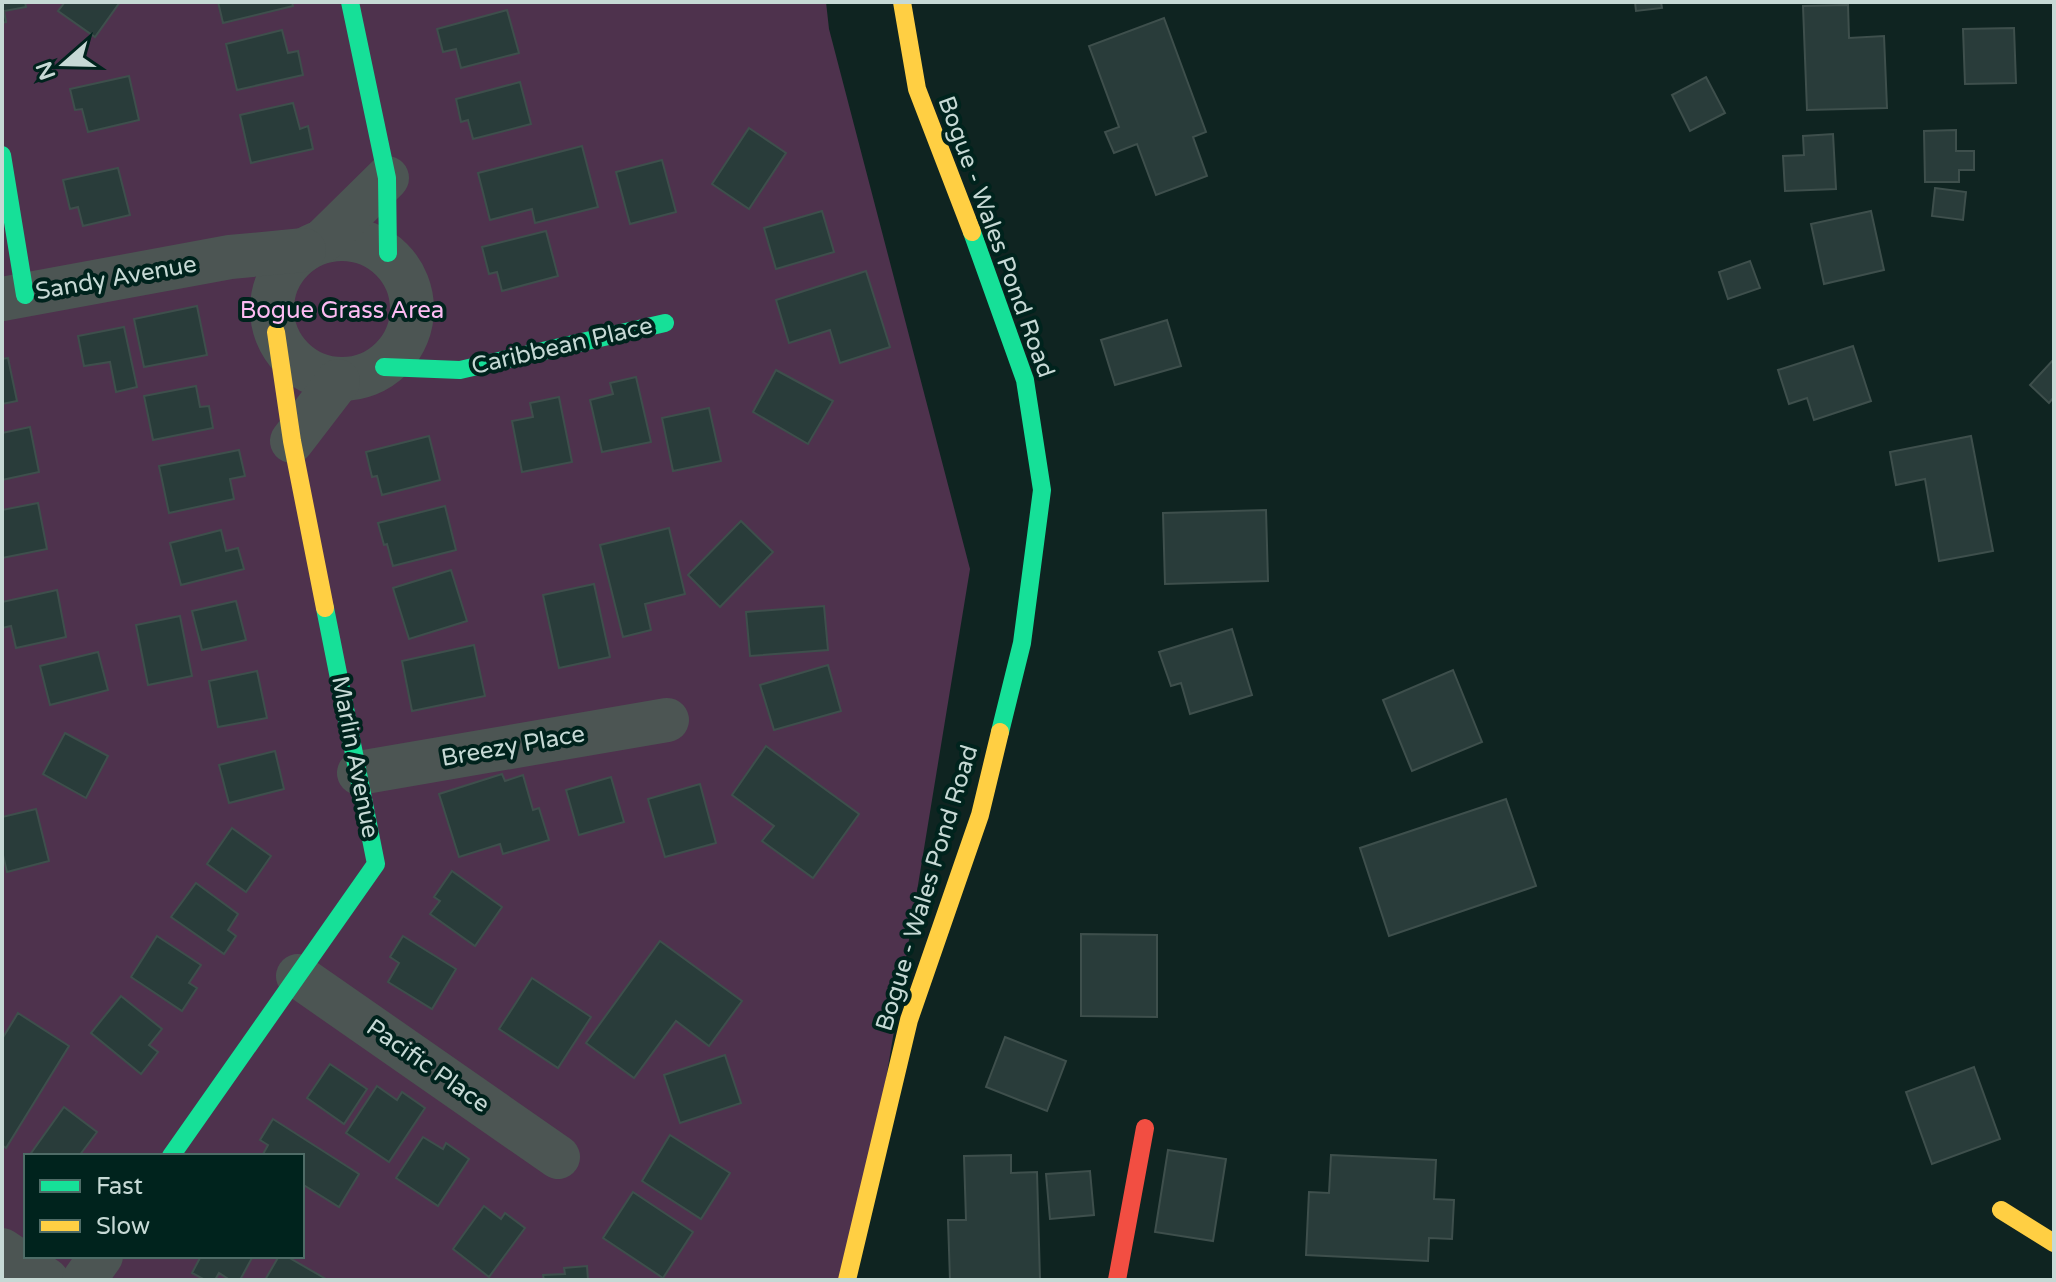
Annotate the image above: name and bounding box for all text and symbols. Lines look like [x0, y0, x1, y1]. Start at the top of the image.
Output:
north arrow [24, 24, 104, 104]
text: N [31, 58, 61, 83]
street label: Bogue - Wales Pond Road [931, 92, 1061, 382]
street label: Sandy Avenue [33, 250, 199, 306]
park label: Bogue Grass Area [240, 296, 444, 325]
street label: Caribbean Place [468, 311, 656, 381]
street label: Marlin Avenue [325, 673, 385, 841]
street label: Breezy Place [439, 719, 587, 773]
street label: Bogue - Wales Pond Road [870, 741, 984, 1035]
street label: Pacific Place [361, 1013, 495, 1119]
legend [24, 1154, 304, 1258]
text: Fast [96, 1172, 143, 1201]
text: Slow [96, 1212, 150, 1241]

